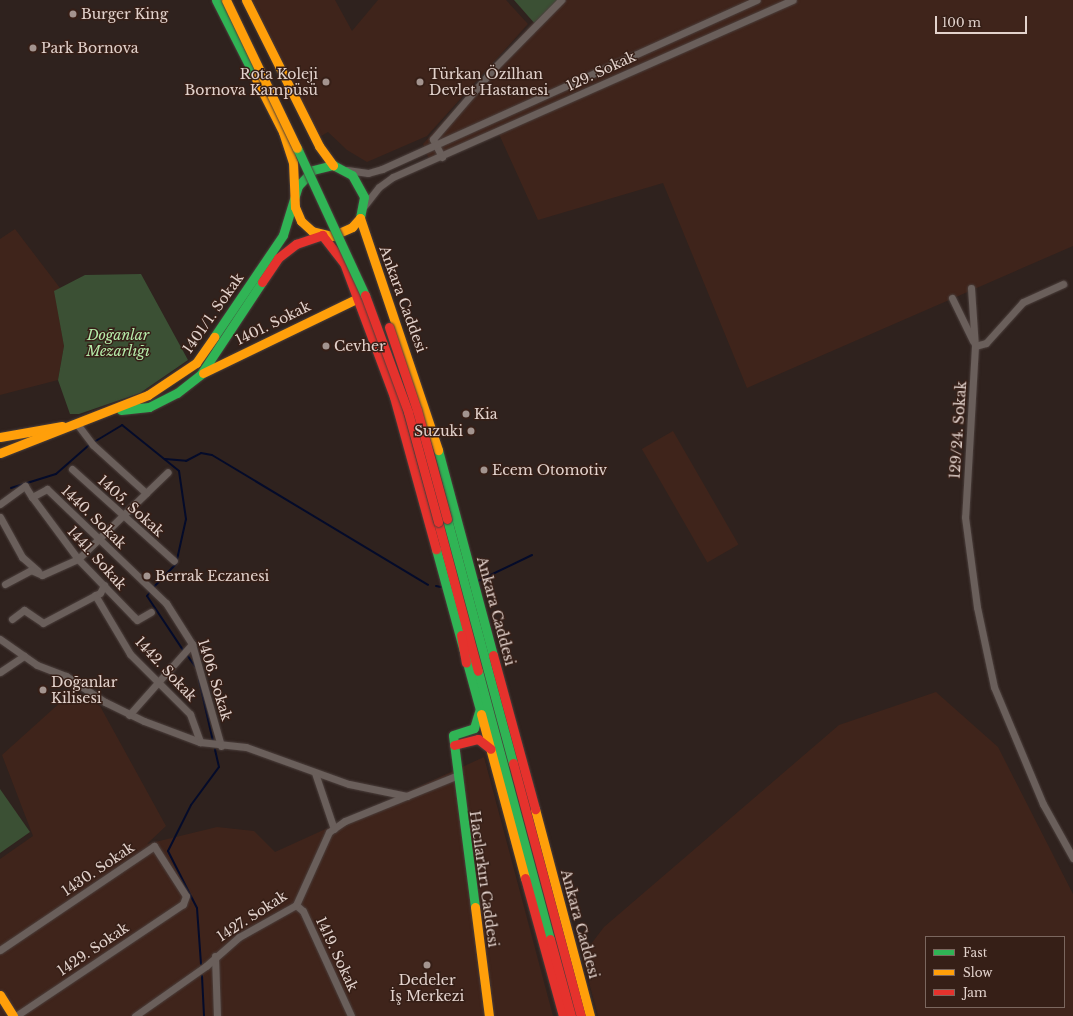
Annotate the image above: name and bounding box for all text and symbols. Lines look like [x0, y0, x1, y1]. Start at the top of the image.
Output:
place label: Burger King [81, 6, 168, 22]
scale bar [937, 8, 1029, 34]
marker: Burger King [68, 9, 78, 19]
text: 100 m [942, 15, 981, 30]
place label: Park Bornova [41, 40, 139, 56]
marker: Park Bornova [28, 43, 38, 53]
street label: 129. Sokak [564, 48, 638, 94]
place label: Rota Koleji Bornova Kampüsü [184, 66, 318, 98]
place label: Türkan Özilhan Devlet Hastanesi [429, 66, 548, 98]
marker: Türkan Özilhan Devlet Hastanesi [414, 76, 426, 88]
marker: Rota Koleji Bornova Kampüsü [321, 77, 331, 87]
street label: Ankara Caddesi [376, 243, 430, 355]
street label: 1401/1. Sokak [179, 270, 247, 356]
street label: 1401. Sokak [233, 298, 313, 348]
park label: Doğanlar Mezarlığı [86, 327, 150, 360]
place label: Cevher [334, 338, 386, 354]
marker: Cevher [321, 341, 331, 351]
street label: 129/24. Sokak [946, 381, 970, 479]
place label: Kia [474, 406, 497, 422]
marker: Kia [461, 409, 471, 419]
place label: Suzuki [414, 423, 463, 439]
marker: Suzuki [466, 426, 476, 436]
place label: Ecem Otomotiv [492, 462, 607, 478]
marker: Ecem Otomotiv [479, 465, 489, 475]
street label: 1405. Sokak [94, 472, 168, 540]
street label: 1440. Sokak [58, 482, 130, 552]
street label: 1441. Sokak [64, 523, 130, 593]
street label: Ankara Caddesi [473, 555, 519, 667]
place label: Berrak Eczanesi [155, 568, 270, 584]
marker: Berrak Eczanesi [142, 571, 152, 581]
street label: 1442. Sokak [132, 633, 200, 705]
street label: 1406. Sokak [195, 637, 235, 723]
place label: Doğanlar Kilisesi [51, 674, 117, 706]
marker: Doğanlar Kilisesi [38, 685, 48, 695]
street label: Hacılarkırı Caddesi [466, 810, 502, 948]
street label: 1430. Sokak [59, 839, 137, 899]
street label: Ankara Caddesi [557, 868, 603, 980]
street label: 1427. Sokak [214, 887, 290, 945]
street label: 1419. Sokak [312, 914, 362, 994]
street label: 1429. Sokak [54, 919, 132, 979]
legend [925, 936, 1065, 1008]
text: Fast [963, 945, 987, 960]
marker: Dedeler İş Merkezi [422, 960, 432, 970]
text: Slow [963, 965, 992, 980]
place label: Dedeler İş Merkezi [390, 972, 464, 1004]
text: Jam [963, 985, 987, 1000]

